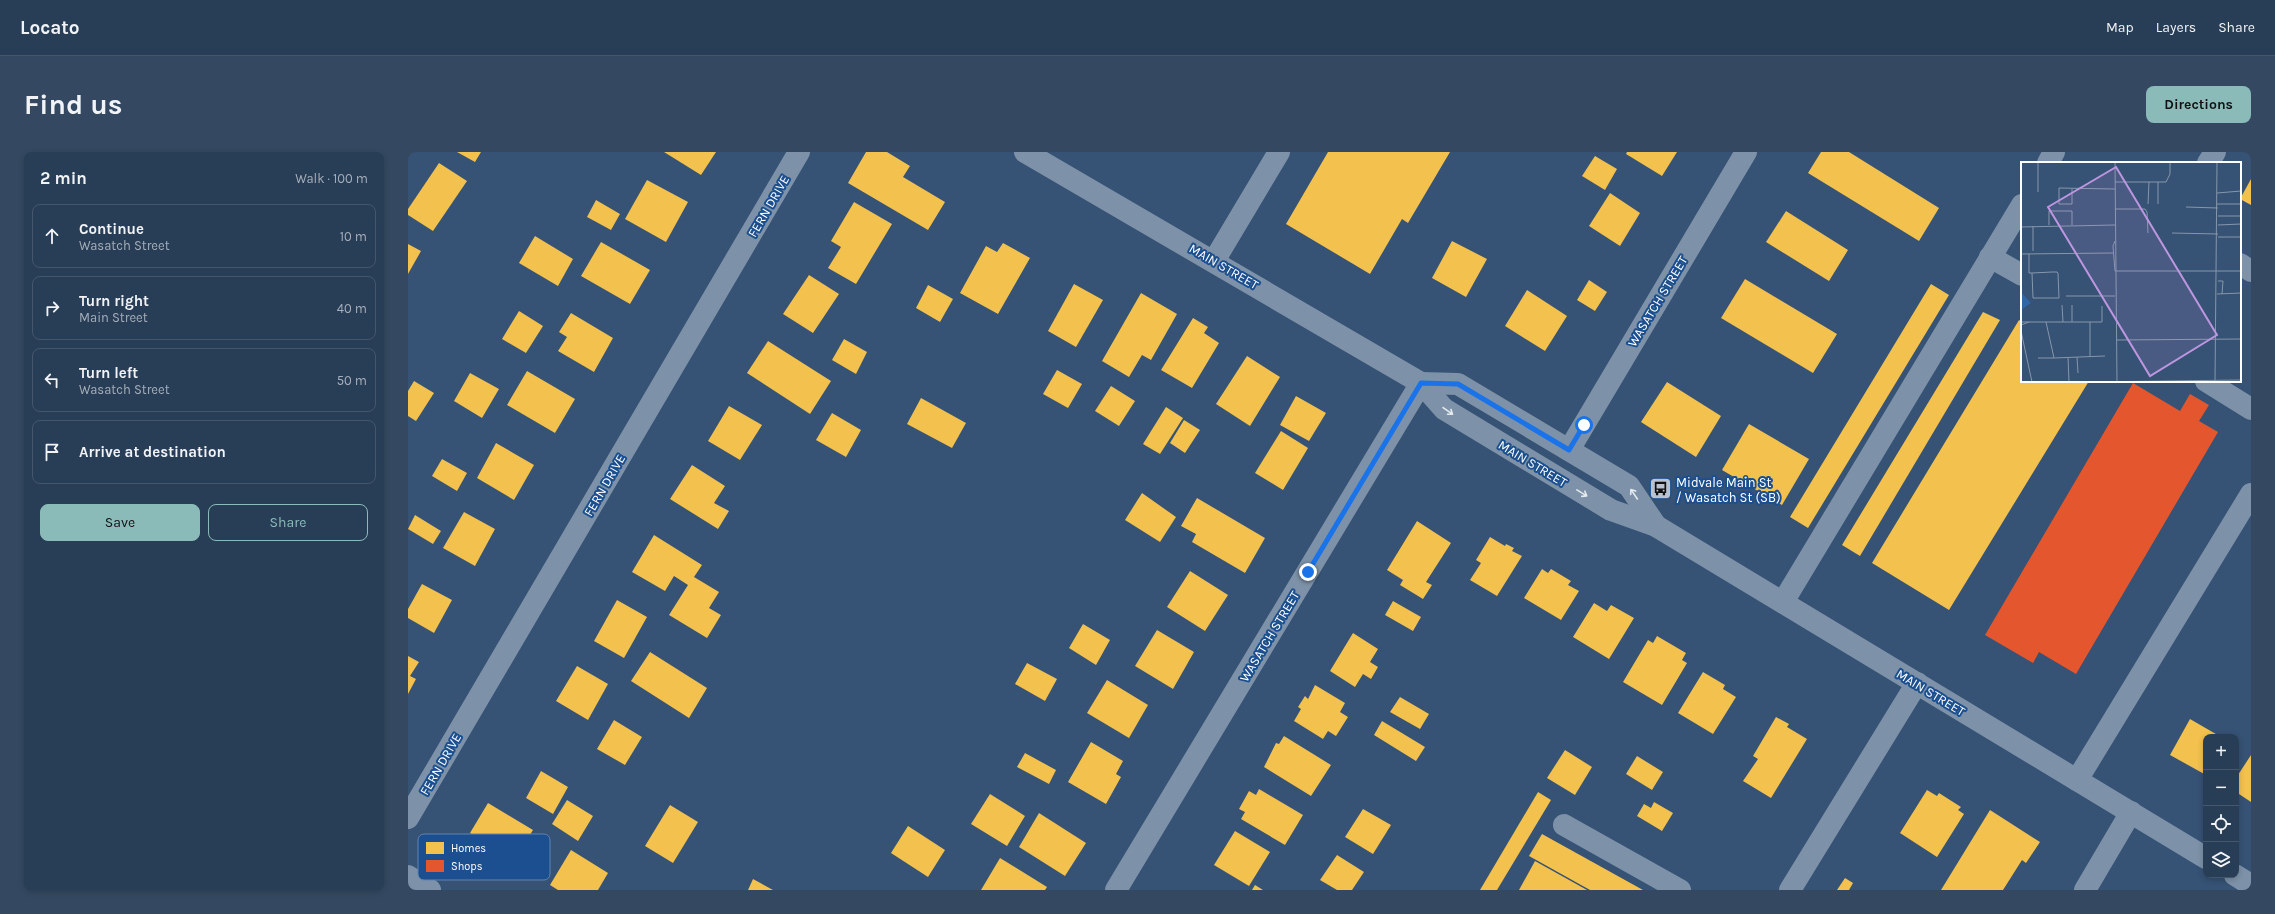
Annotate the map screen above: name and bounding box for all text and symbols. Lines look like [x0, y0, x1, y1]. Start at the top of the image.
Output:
text: Locato [20, 17, 80, 39]
text: Map [2106, 19, 2134, 36]
text: Layers [2156, 19, 2196, 36]
text: Share [2218, 19, 2255, 36]
button: Directions [2146, 86, 2251, 123]
text: Find us [24, 88, 123, 121]
inset map [2021, 162, 2241, 382]
text: 2 min [40, 168, 87, 188]
text: Walk · 100 m [295, 171, 368, 186]
street label: FERN DRIVE [745, 173, 792, 240]
text: Continue [79, 220, 144, 238]
icon: ahead [41, 225, 63, 247]
text: 10 m [340, 229, 367, 244]
text: Wasatch Street [79, 238, 170, 253]
street label: MAIN STREET [1186, 241, 1262, 293]
street label: WASATCH STREET [1624, 253, 1691, 349]
text: Turn right [79, 292, 149, 310]
icon: right [41, 297, 63, 319]
text: 40 m [337, 301, 367, 316]
text: Main Street [79, 310, 148, 325]
text: Turn left [79, 364, 138, 382]
icon: left [41, 369, 63, 391]
text: 50 m [337, 373, 367, 388]
text: Wasatch Street [79, 382, 170, 397]
one-way arrow [1442, 407, 1453, 415]
route start [1575, 416, 1593, 434]
street label: MAIN STREET [1496, 437, 1570, 490]
icon: arrive [41, 441, 63, 463]
text: Arrive at destination [79, 443, 226, 461]
street label: FERN DRIVE [581, 452, 628, 519]
place label: Midvale Main St / Wasatch St (SB) [1676, 475, 1781, 505]
bus stop icon: Midvale Main St / Wasatch St (SB) [1647, 476, 1673, 502]
one-way arrow [1630, 489, 1638, 500]
one-way arrow [1576, 490, 1588, 498]
button: Save [40, 504, 200, 541]
button: Share [208, 504, 368, 541]
route end [1299, 563, 1317, 581]
street label: WASATCH STREET [1236, 588, 1303, 684]
street label: MAIN STREET [1894, 666, 1968, 719]
street label: FERN DRIVE [417, 731, 464, 798]
map controls [2203, 734, 2239, 878]
button: + [2203, 734, 2239, 770]
button: − [2203, 770, 2239, 806]
button: locate [2203, 806, 2239, 842]
legend [418, 834, 550, 880]
text: Homes [451, 842, 486, 855]
button: layers [2203, 842, 2239, 878]
text: Shops [451, 860, 483, 873]

